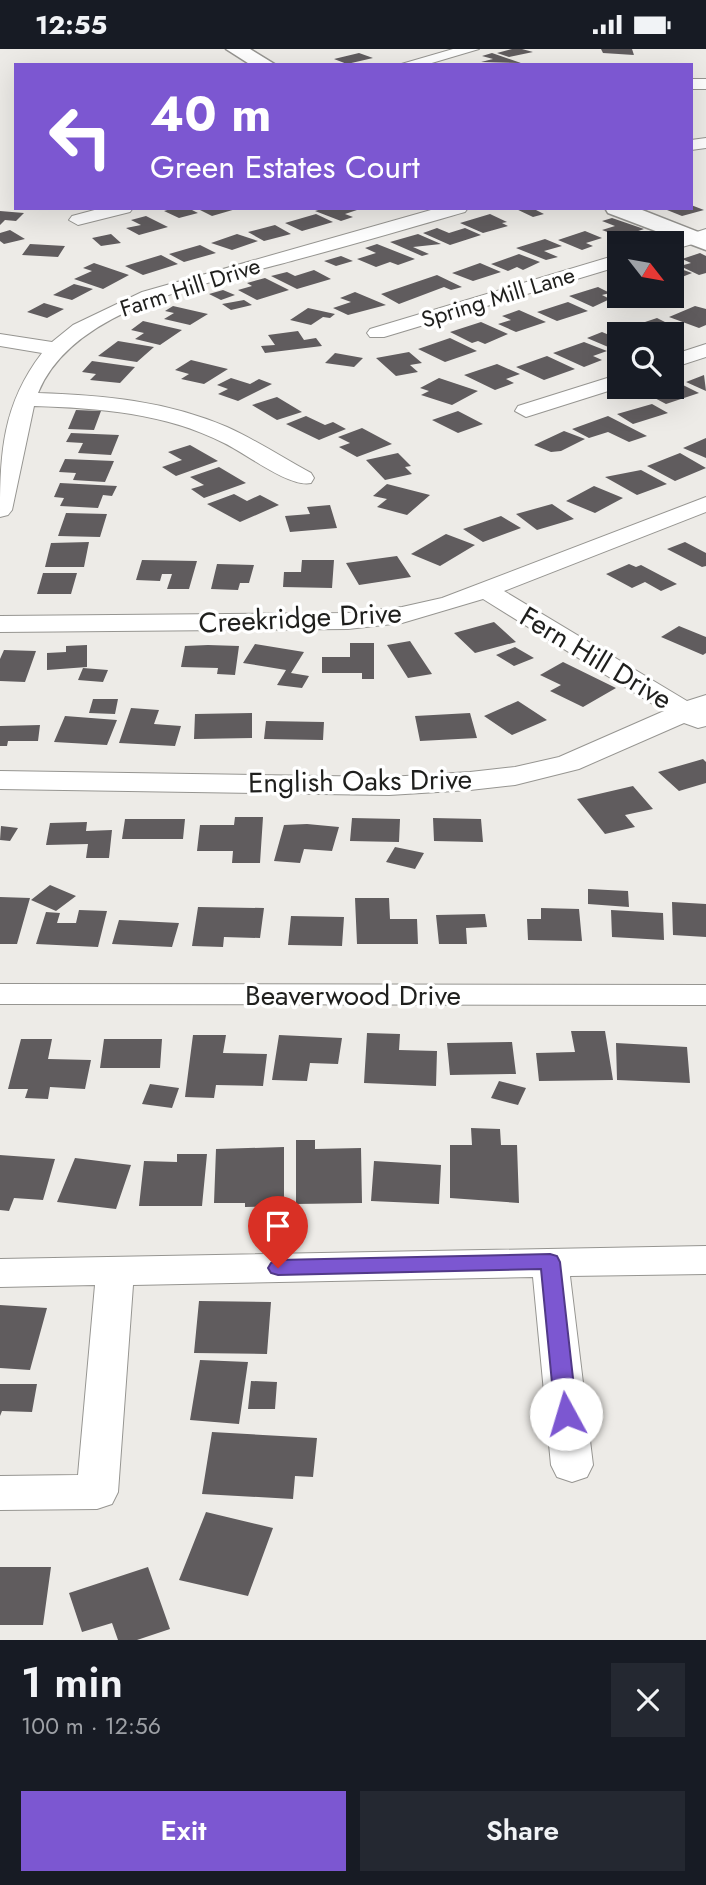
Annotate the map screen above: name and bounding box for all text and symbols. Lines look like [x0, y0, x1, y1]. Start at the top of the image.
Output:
text: 12:55 [35, 6, 107, 44]
text: 40 m [150, 79, 272, 149]
icon: left [35, 91, 126, 182]
text: Green Estates Court [150, 144, 420, 190]
north arrow [607, 231, 684, 308]
map controls [607, 231, 684, 399]
street label: Farm Hill Drive [115, 248, 265, 326]
street label: Spring Mill Lane [417, 257, 579, 337]
button: search [607, 322, 684, 399]
street label: Creekridge Drive [197, 592, 403, 644]
street label: Fern Hill Drive [512, 596, 680, 720]
street label: English Oaks Drive [248, 759, 472, 803]
street label: Beaverwood Drive [245, 975, 461, 1016]
pin [248, 1196, 308, 1268]
icon: arrive [259, 1207, 297, 1245]
position arrow [529, 1377, 603, 1451]
text: 1 min [21, 1652, 123, 1713]
button: close [611, 1663, 685, 1737]
text: 100 m · 12:56 [21, 1709, 161, 1743]
button: Exit [21, 1791, 346, 1871]
button: Share [360, 1791, 685, 1871]

